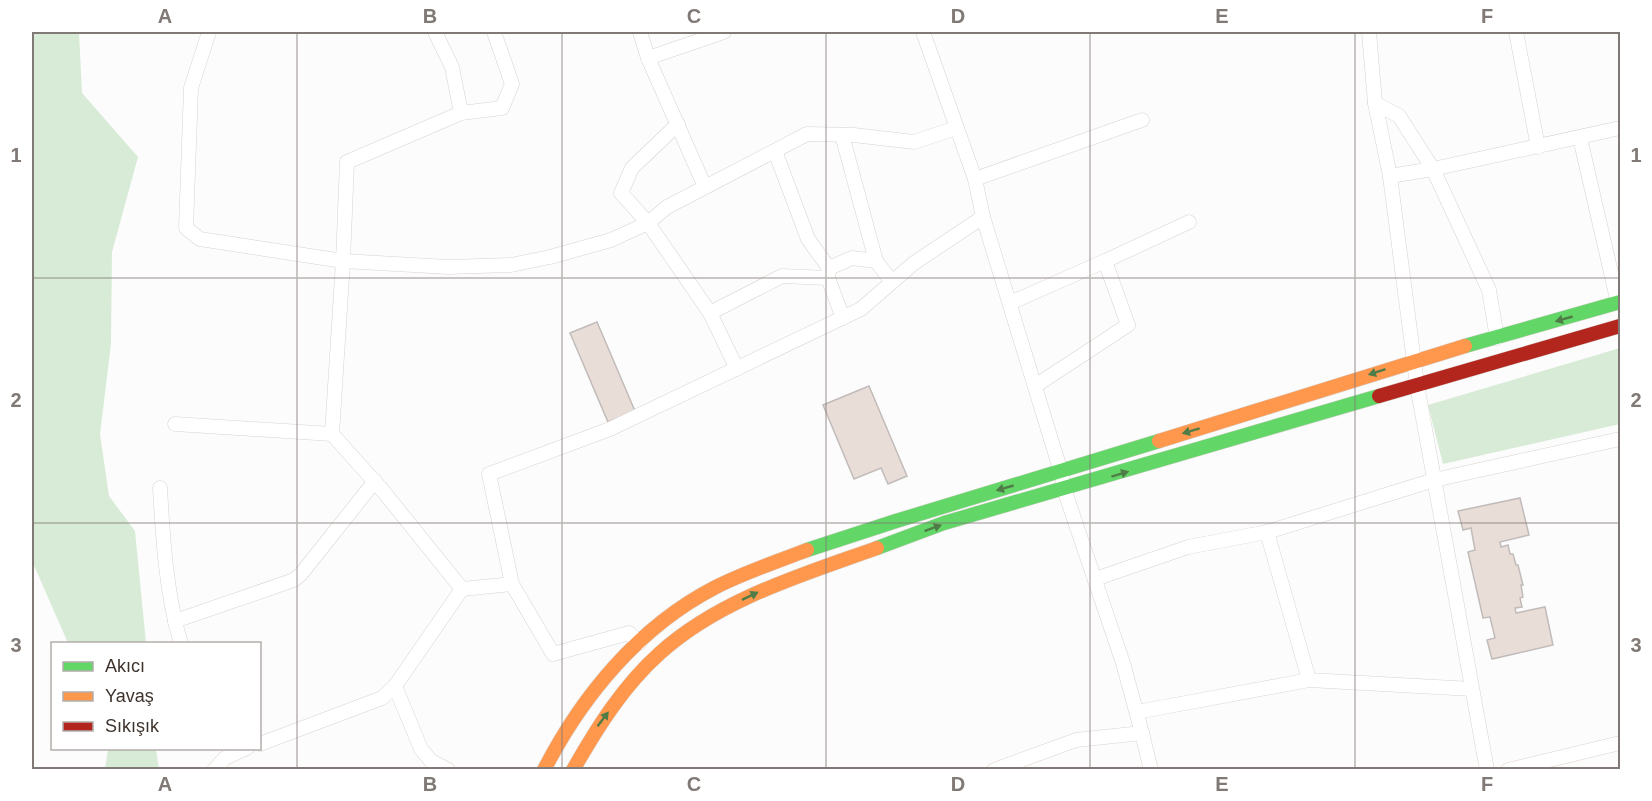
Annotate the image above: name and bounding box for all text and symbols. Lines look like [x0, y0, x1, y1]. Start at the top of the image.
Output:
text: A [158, 5, 172, 27]
text: B [423, 5, 437, 27]
text: C [687, 5, 701, 27]
text: D [951, 5, 965, 27]
text: E [1215, 5, 1229, 27]
text: F [1481, 5, 1493, 27]
text: 1 [10, 144, 22, 166]
text: 1 [1630, 144, 1642, 166]
one-way arrow [1555, 314, 1573, 324]
one-way arrow [1368, 368, 1386, 378]
text: 2 [10, 389, 22, 411]
text: 2 [1630, 389, 1642, 411]
one-way arrow [1182, 427, 1200, 436]
one-way arrow [1111, 469, 1129, 478]
one-way arrow [995, 484, 1013, 493]
one-way arrow [924, 522, 942, 532]
one-way arrow [742, 591, 759, 601]
text: 3 [10, 634, 22, 656]
text: 3 [1630, 634, 1642, 656]
legend [51, 642, 261, 750]
text: Akıcı [105, 656, 145, 676]
text: Yavaş [105, 686, 154, 706]
one-way arrow [597, 712, 609, 728]
text: Sıkışık [105, 716, 160, 736]
text: A [158, 773, 172, 795]
text: B [423, 773, 437, 795]
text: C [687, 773, 701, 795]
text: D [951, 773, 965, 795]
text: E [1215, 773, 1229, 795]
text: F [1481, 773, 1493, 795]

